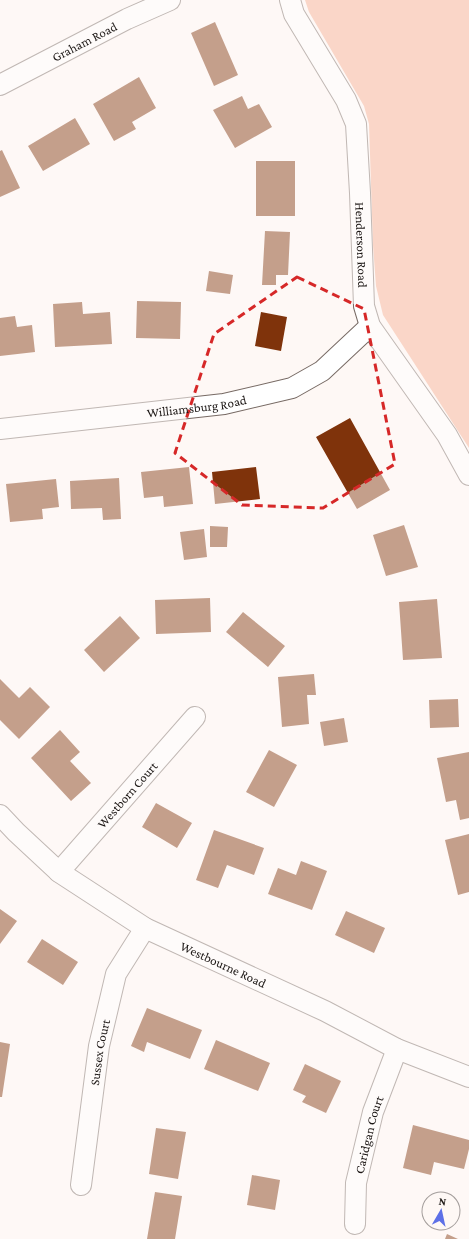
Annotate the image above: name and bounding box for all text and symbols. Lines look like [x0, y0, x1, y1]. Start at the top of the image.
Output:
street label: Graham Road [50, 19, 120, 65]
street label: Henderson Road [352, 202, 370, 288]
street label: Williamsburg Road [146, 392, 248, 421]
street label: Westborn Court [94, 758, 161, 831]
street label: Westbourne Road [178, 938, 269, 991]
street label: Sussex Court [87, 1017, 113, 1086]
street label: Caridgan Court [352, 1093, 387, 1175]
north arrow [421, 1191, 461, 1231]
text: N [438, 1195, 448, 1208]

